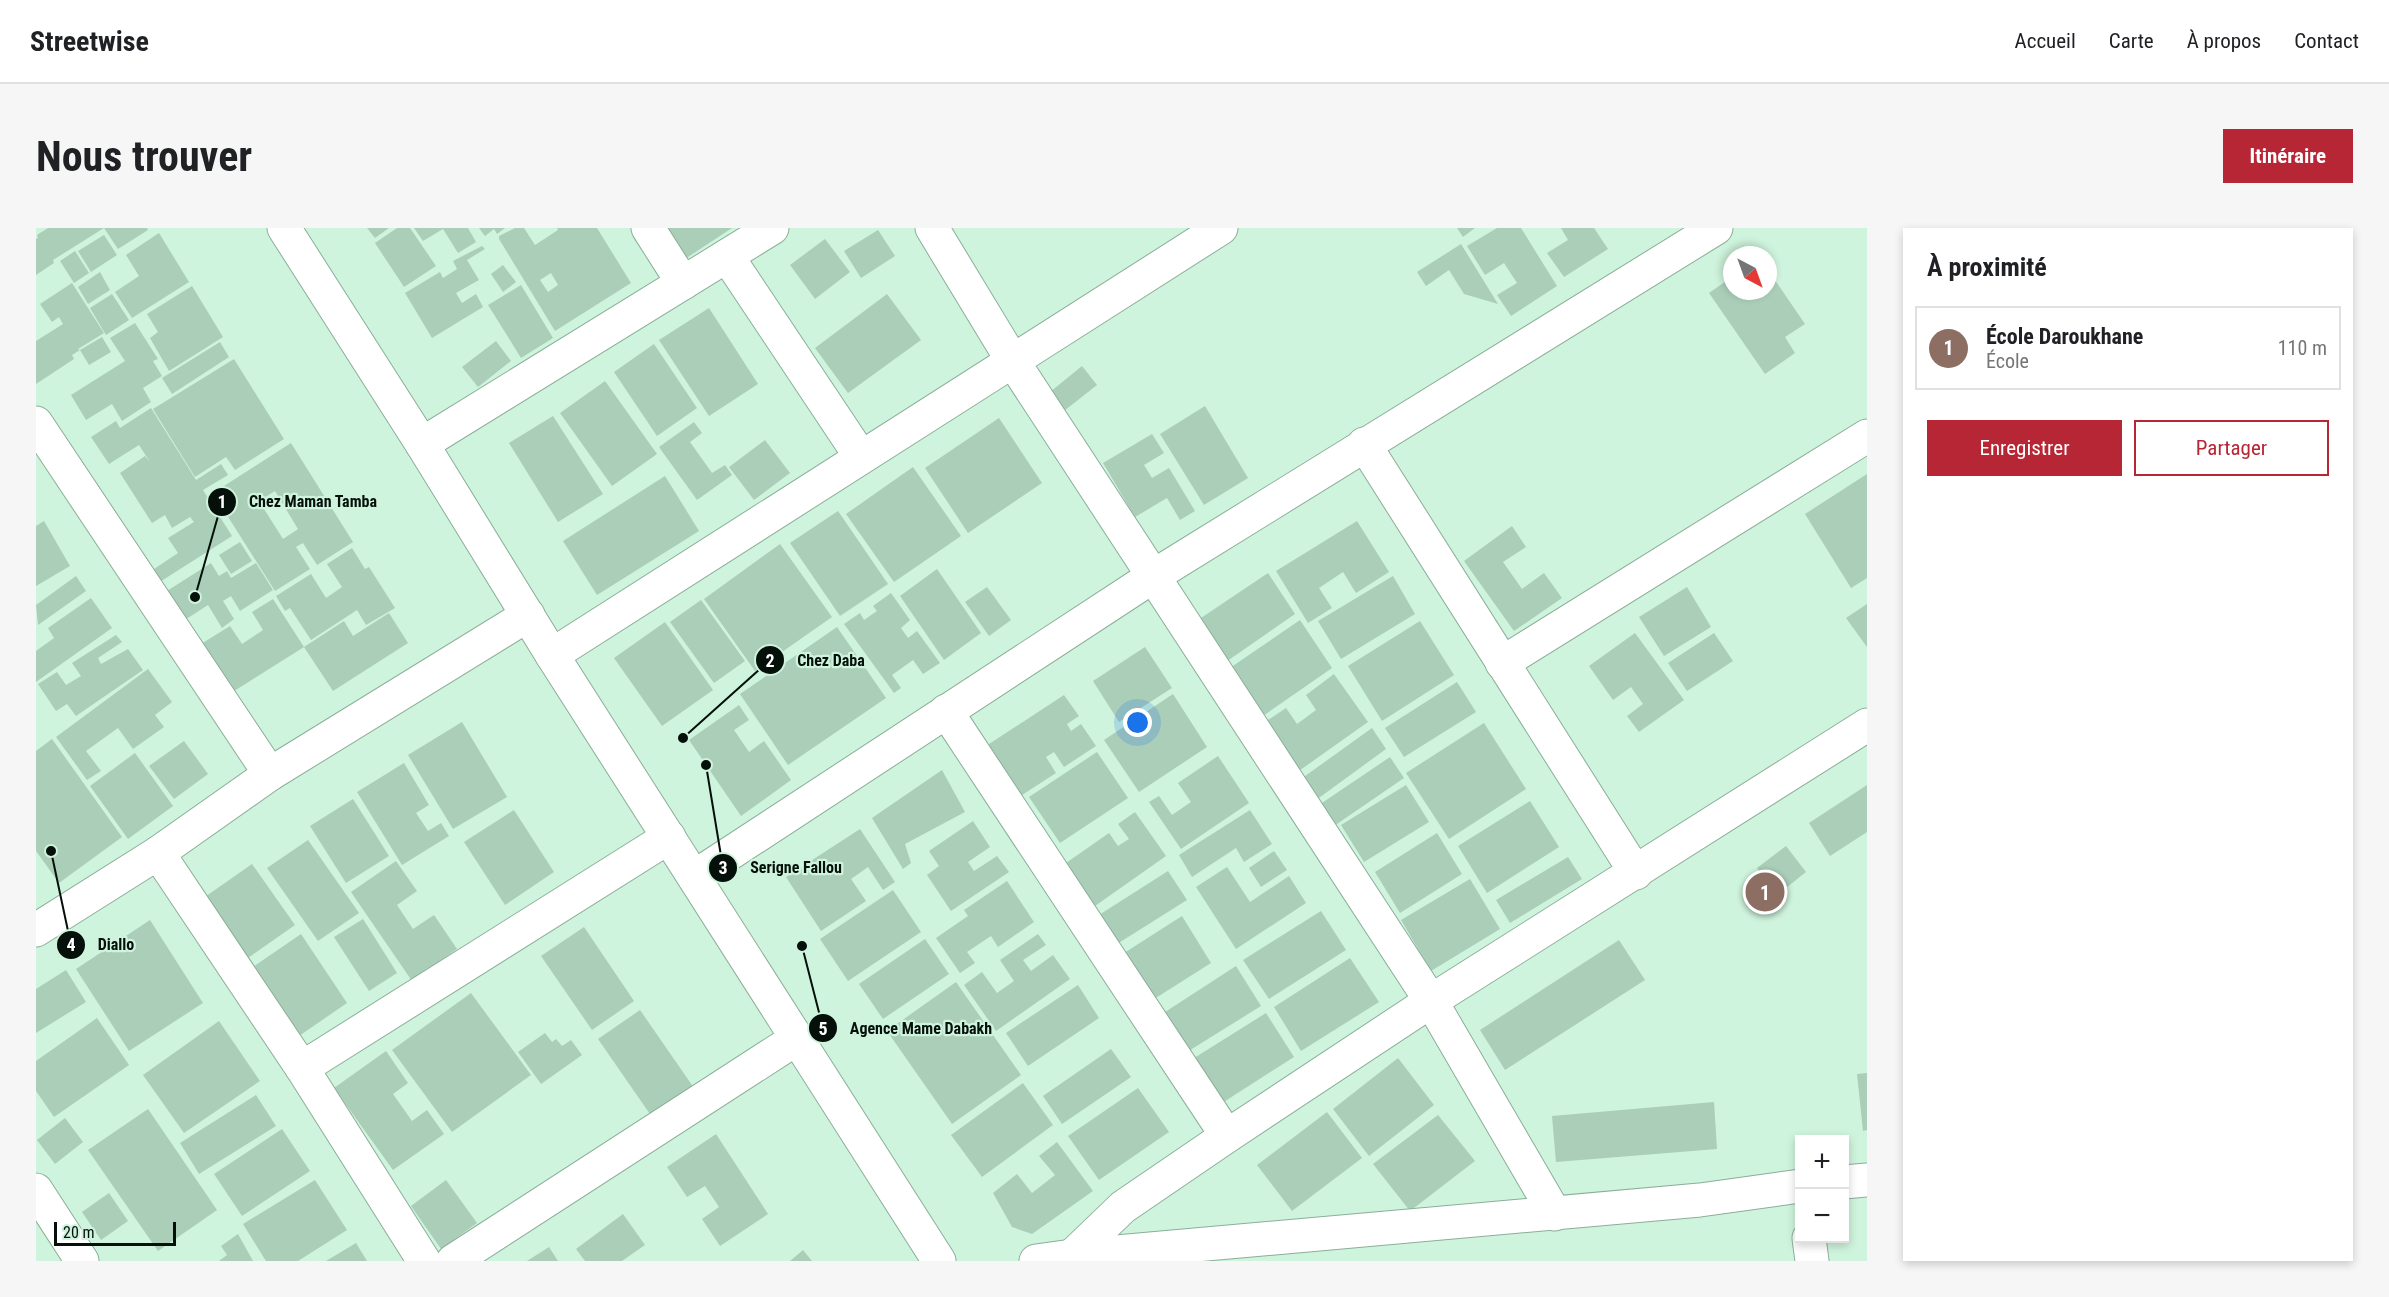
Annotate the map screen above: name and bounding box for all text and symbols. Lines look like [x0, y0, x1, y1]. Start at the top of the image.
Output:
text: Streetwise [30, 25, 149, 58]
text: Accueil [2015, 29, 2076, 53]
text: Carte [2109, 29, 2154, 53]
text: À propos [2187, 29, 2261, 53]
text: Contact [2294, 29, 2359, 53]
button: Itinéraire [2223, 129, 2353, 183]
text: Nous trouver [36, 132, 252, 181]
north arrow [1723, 246, 1777, 300]
text: À proximité [1927, 252, 2047, 282]
text: École Daroukhane [1986, 324, 2143, 349]
text: 1 [1943, 336, 1954, 360]
text: 110 m [2278, 336, 2327, 360]
text: École [1986, 349, 2029, 373]
button: Enregistrer [1927, 420, 2122, 476]
button: Partager [2134, 420, 2329, 476]
callout: Chez Maman Tamba [207, 485, 389, 519]
text: 1 [217, 491, 227, 512]
text: Chez Maman Tamba [249, 492, 377, 511]
callout: Chez Daba [755, 643, 877, 677]
text: 2 [765, 650, 775, 671]
text: Chez Daba [797, 651, 865, 670]
your location [1123, 708, 1152, 737]
callout: Serigne Fallou [708, 851, 853, 885]
text: 3 [718, 857, 728, 878]
text: Serigne Fallou [750, 858, 842, 877]
pin: 1 [1746, 870, 1784, 914]
callout: Diallo [56, 928, 146, 962]
text: 4 [66, 934, 76, 955]
text: Diallo [98, 935, 134, 954]
callout: Agence Mame Dabakh [808, 1011, 1004, 1045]
text: 5 [818, 1018, 828, 1039]
text: Agence Mame Dabakh [850, 1019, 992, 1038]
map controls [1795, 1135, 1849, 1243]
button: + [1795, 1135, 1849, 1189]
button: − [1795, 1189, 1849, 1243]
scale bar [54, 1219, 176, 1246]
text: 20 m [63, 1223, 95, 1242]

